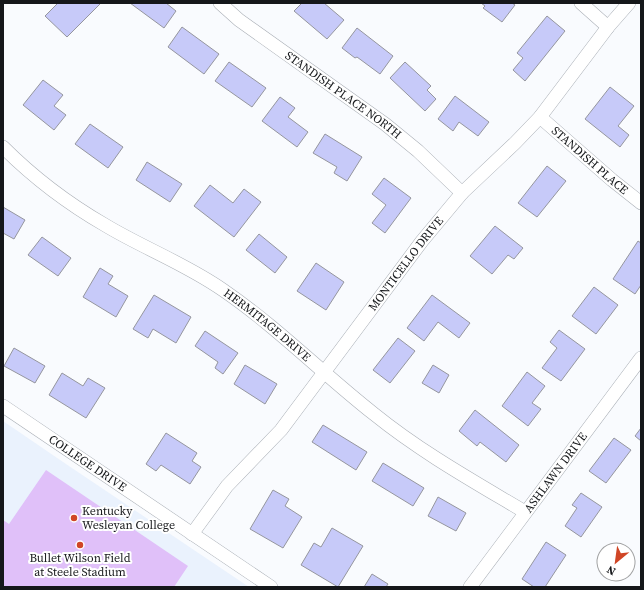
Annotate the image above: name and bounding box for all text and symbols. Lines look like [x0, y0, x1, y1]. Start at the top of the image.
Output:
street label: STANDISH PLACE NORTH [282, 47, 405, 142]
street label: STANDISH PLACE [548, 123, 631, 198]
street label: MONTICELLO DRIVE [365, 213, 447, 314]
street label: HERMITAGE DRIVE [221, 285, 314, 365]
street label: ASHLAWN DRIVE [520, 429, 591, 516]
street label: COLLEGE DRIVE [45, 431, 130, 495]
place label: Kentucky Wesleyan College [82, 503, 175, 533]
marker: Kentucky Wesleyan College [69, 513, 79, 523]
marker: Bullet Wilson Field at Steele Stadium [75, 540, 85, 550]
north arrow [596, 542, 636, 582]
place label: Bullet Wilson Field at Steele Stadium [30, 550, 131, 580]
text: N [604, 562, 619, 579]

